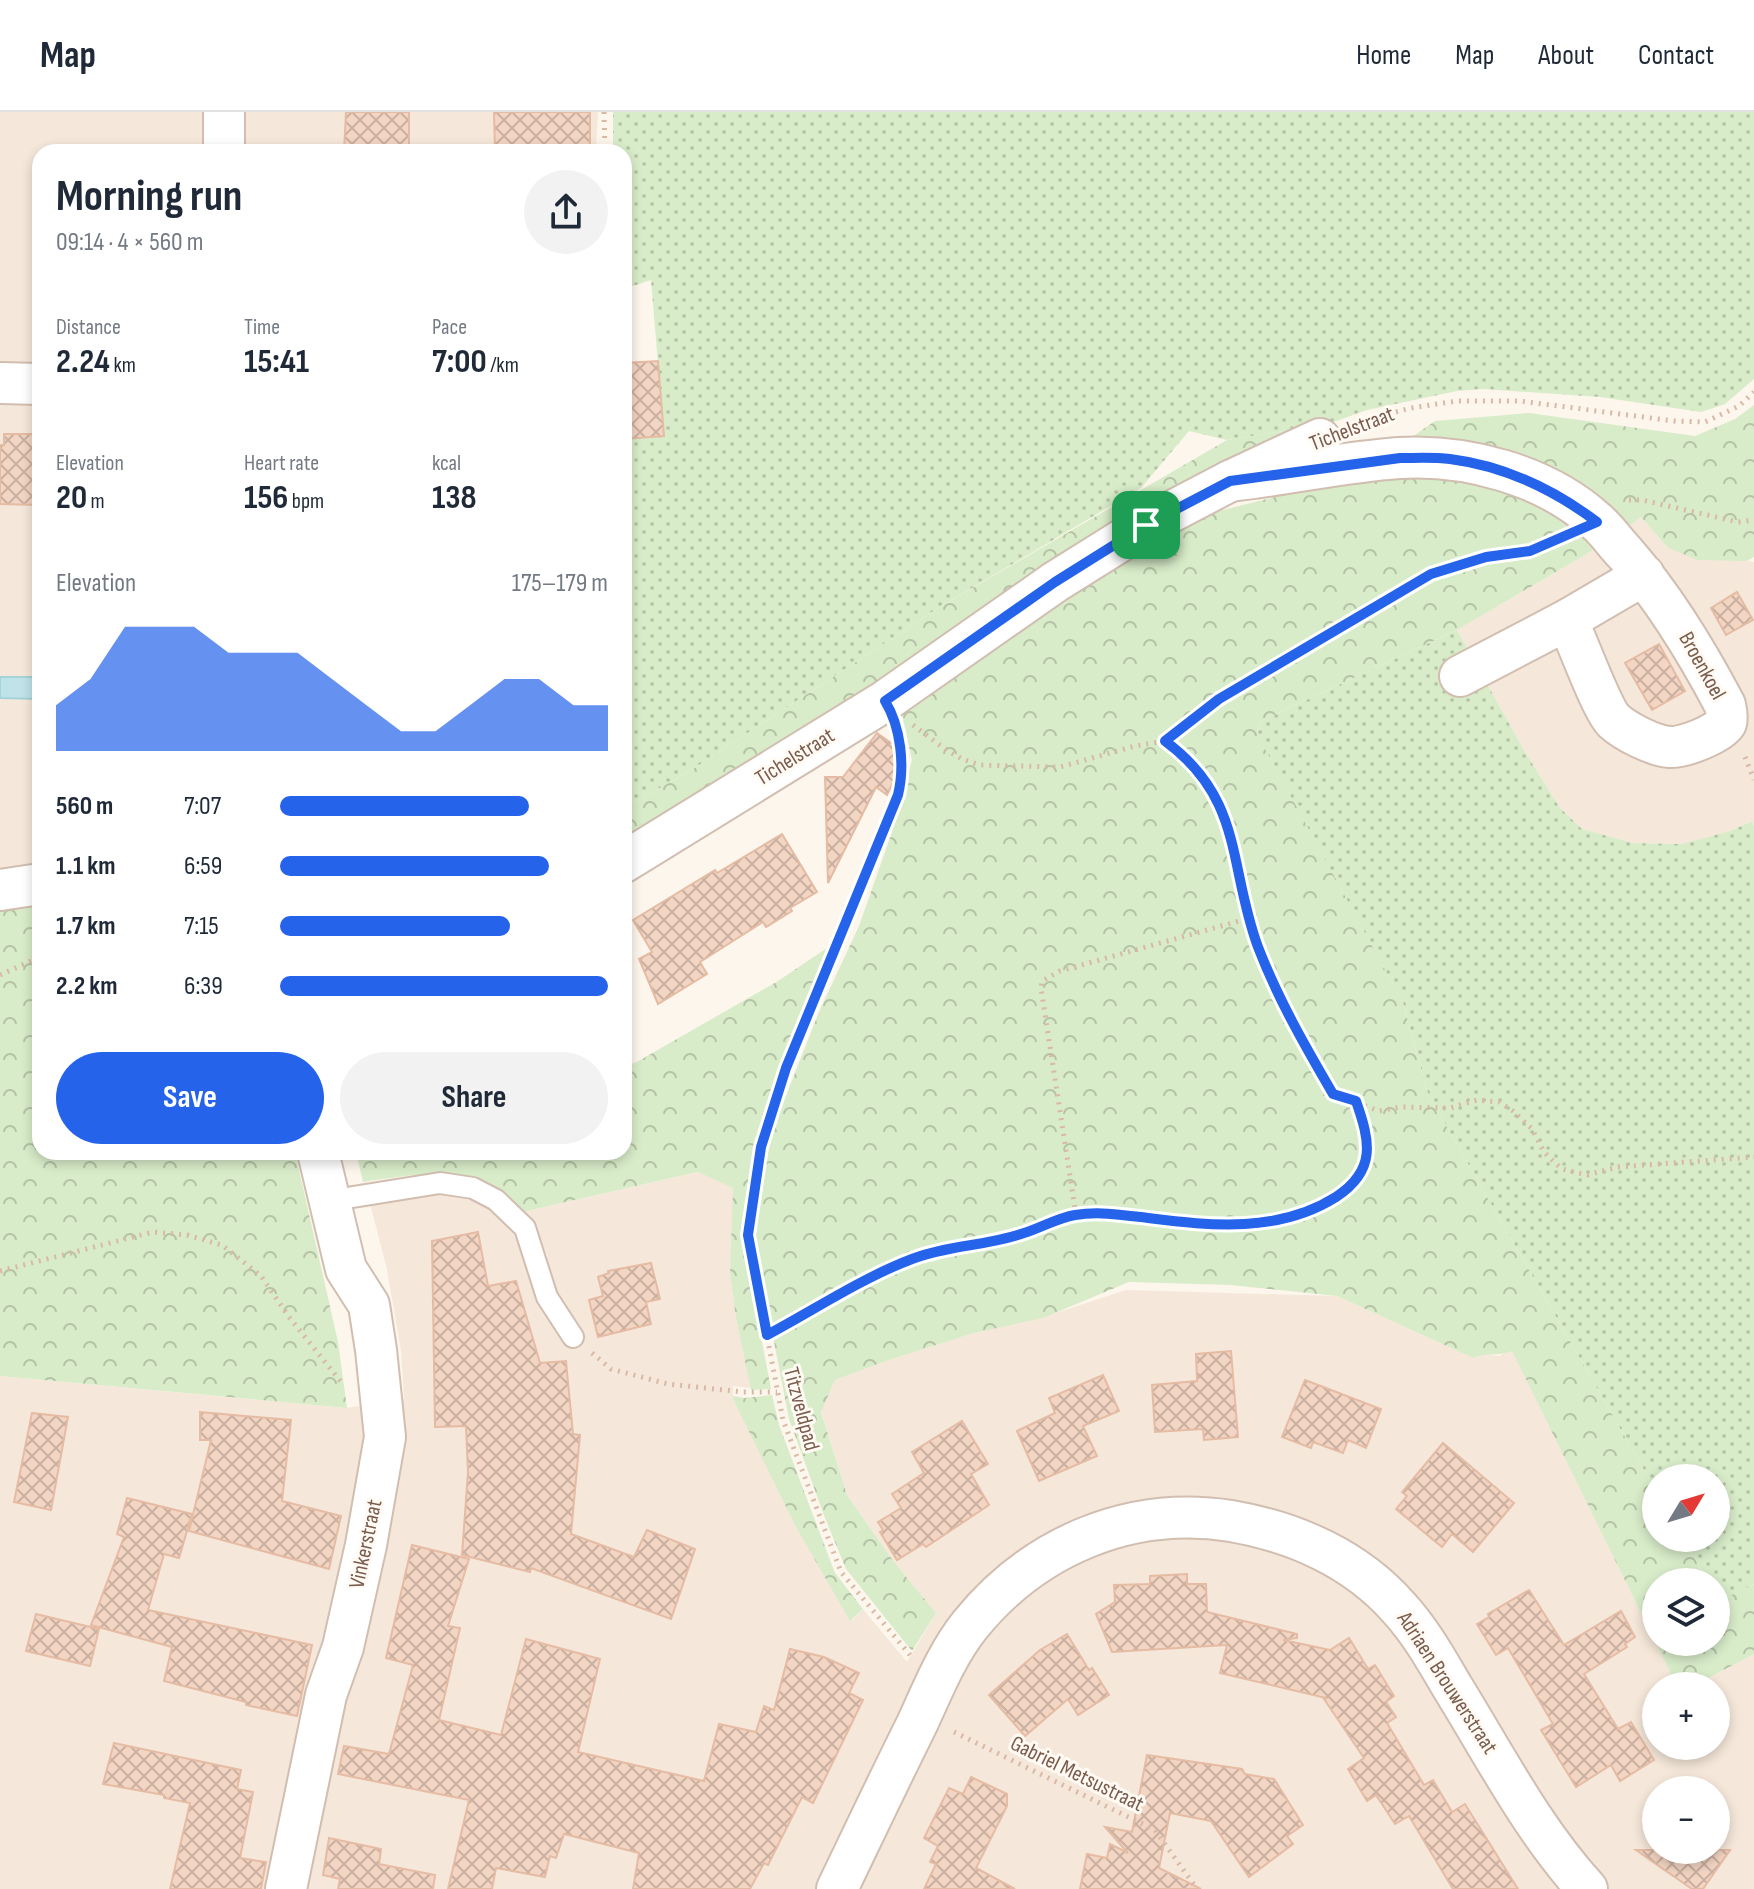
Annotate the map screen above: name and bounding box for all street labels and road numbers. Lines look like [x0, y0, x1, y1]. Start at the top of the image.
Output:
street label: Tichelstraat [1306, 400, 1398, 457]
street label: Broenkoel [1672, 627, 1732, 705]
street label: Tichelstraat [750, 722, 840, 792]
street label: Titzveldpad [777, 1364, 825, 1454]
street label: Vinkerstraat [343, 1497, 389, 1591]
street label: Adriaen Brouwerstraat [1390, 1606, 1503, 1759]
street label: Gabriel Metsustraat [1006, 1730, 1148, 1818]

